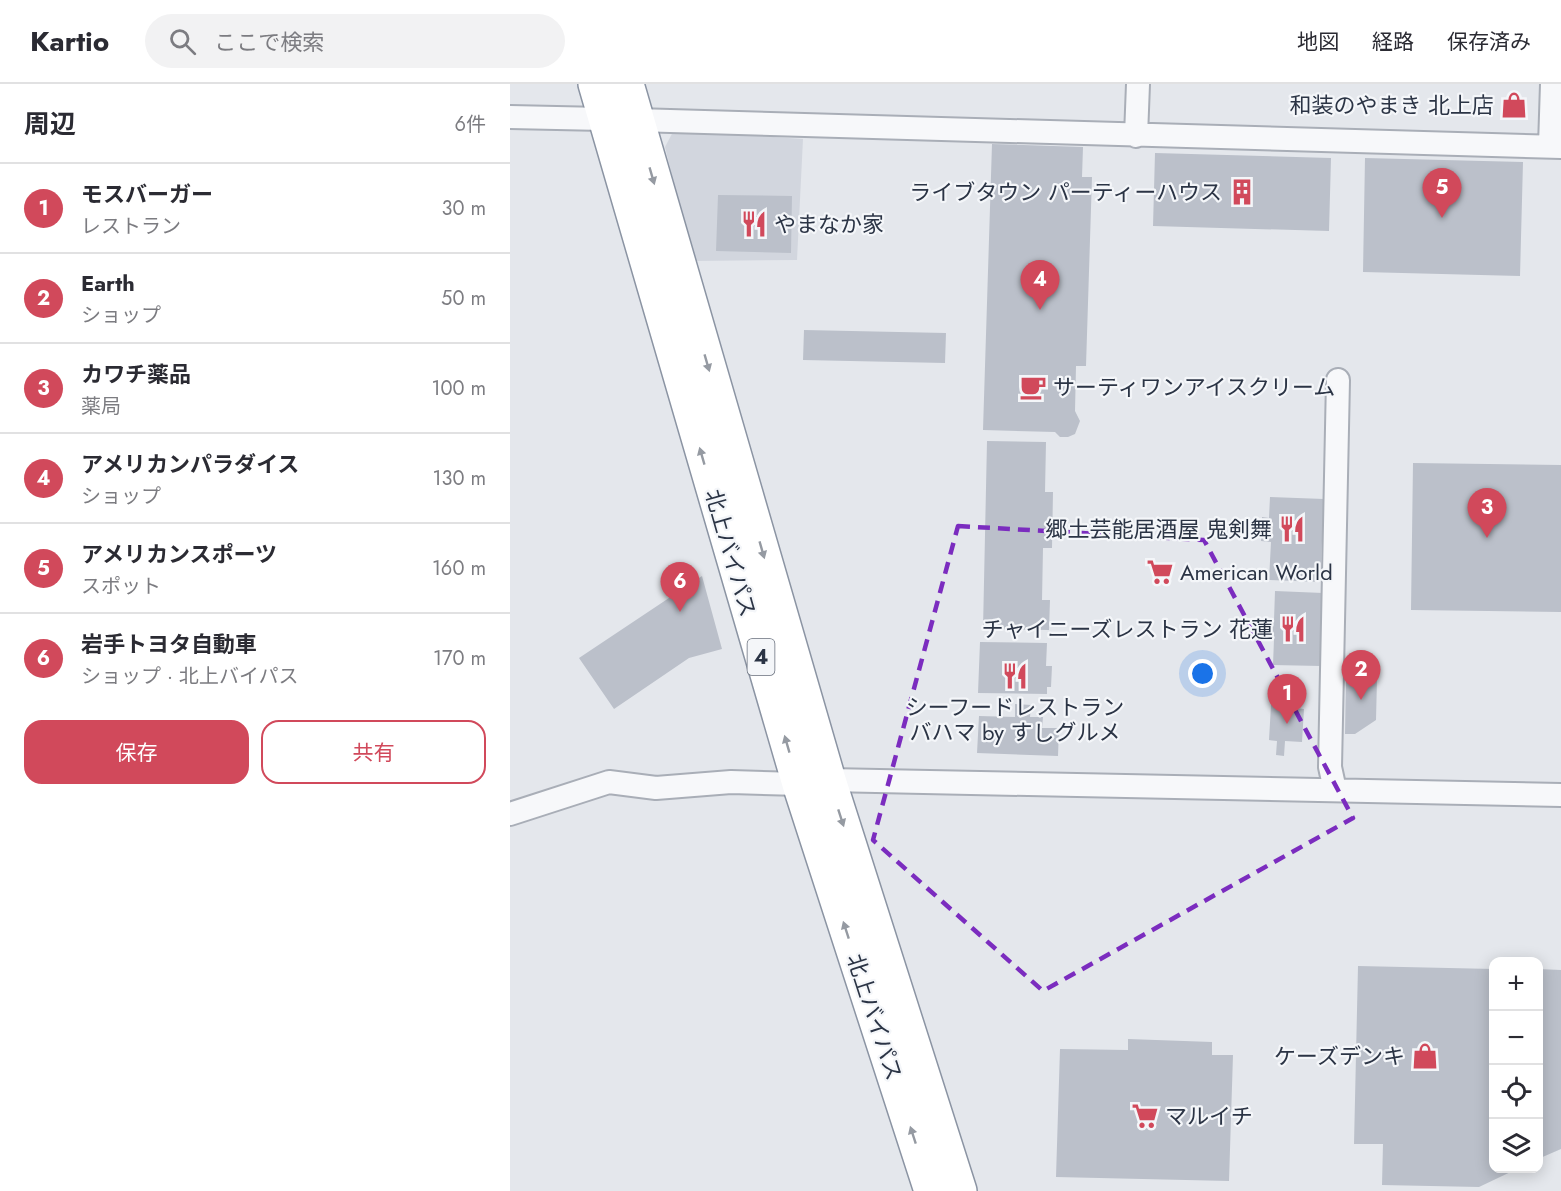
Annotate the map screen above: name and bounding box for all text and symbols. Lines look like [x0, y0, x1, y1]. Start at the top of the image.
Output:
search box [145, 14, 565, 68]
text: Kartio [30, 21, 109, 62]
icon: search [166, 25, 199, 58]
text: ここで検索 [214, 26, 324, 58]
text: 地図 [1297, 27, 1339, 57]
text: 経路 [1372, 27, 1414, 57]
text: 保存済み [1447, 27, 1531, 57]
place label: 和装のやまき 北上店 [1289, 89, 1494, 121]
shop icon: 和装のやまき 北上店 [1499, 90, 1529, 120]
text: 周辺 [24, 105, 76, 143]
text: 6件 [454, 110, 486, 139]
one-way arrow [648, 167, 657, 185]
pin: 5 [1422, 168, 1462, 218]
place label: ライブタウン パーティーハウス [909, 176, 1222, 208]
building icon: ライブタウン パーティーハウス [1227, 177, 1257, 207]
text: モスバーガー [81, 178, 213, 210]
text: 1 [38, 194, 49, 223]
text: 30 m [441, 194, 486, 223]
place label: やまなか家 [774, 208, 884, 240]
restaurant icon: やまなか家 [739, 209, 769, 239]
text: レストラン [81, 212, 181, 241]
pin: 4 [1020, 260, 1060, 310]
text: Earth [81, 267, 135, 299]
text: 2 [37, 284, 50, 313]
text: 50 m [441, 284, 486, 313]
text: ショップ [81, 301, 161, 330]
one-way arrow [703, 354, 712, 372]
text: カワチ薬品 [81, 358, 191, 390]
place label: サーティワンアイスクリーム [1053, 371, 1335, 403]
cafe icon: サーティワンアイスクリーム [1018, 372, 1048, 402]
text: 3 [37, 374, 50, 403]
text: 100 m [431, 374, 486, 403]
text: 薬局 [81, 392, 121, 421]
one-way arrow [697, 447, 706, 465]
text: アメリカンパラダイス [81, 448, 299, 480]
text: 4 [37, 464, 50, 493]
text: 130 m [432, 464, 486, 493]
text: ショップ [81, 482, 161, 511]
street label: 北上バイパス [697, 485, 765, 621]
pin: 3 [1468, 488, 1506, 538]
place label: 郷土芸能居酒屋 鬼剣舞 [1045, 513, 1272, 545]
restaurant icon: 郷土芸能居酒屋 鬼剣舞 [1277, 514, 1307, 544]
text: アメリカンスポーツ [81, 538, 277, 570]
one-way arrow [758, 541, 767, 559]
text: 5 [37, 554, 50, 583]
text: 160 m [432, 554, 486, 583]
place label: American World [1180, 556, 1333, 588]
supermarket icon: American World [1145, 557, 1175, 587]
pin: 6 [660, 562, 700, 612]
text: スポット [81, 572, 161, 601]
place label: チャイニーズレストラン 花蓮 [982, 613, 1273, 645]
restaurant icon: チャイニーズレストラン 花蓮 [1278, 614, 1308, 644]
text: 岩手トヨタ自動車 [81, 628, 257, 660]
road number: 4 [748, 639, 774, 675]
text: 6 [37, 644, 50, 673]
text: 170 m [433, 644, 486, 673]
pin: 2 [1342, 650, 1380, 700]
your location [1188, 659, 1217, 688]
restaurant icon: シーフードレストラン バハマ by すしグルメ [1000, 661, 1030, 691]
text: ショップ · 北上バイパス [81, 662, 299, 691]
pin: 1 [1268, 674, 1306, 724]
place label: シーフードレストラン バハマ by すしグルメ [906, 691, 1124, 748]
button: 保存 [24, 720, 249, 784]
button: 共有 [261, 720, 486, 784]
one-way arrow [782, 735, 791, 753]
one-way arrow [837, 809, 846, 827]
one-way arrow [841, 921, 850, 939]
street label: 北上バイパス [839, 949, 911, 1085]
map controls [1489, 957, 1543, 1173]
button: + [1489, 957, 1543, 1011]
button: − [1489, 1011, 1543, 1065]
place label: ケーズデンキ [1274, 1040, 1405, 1072]
shop icon: ケーズデンキ [1410, 1041, 1440, 1071]
button: locate [1489, 1065, 1543, 1119]
place label: マルイチ [1165, 1100, 1253, 1132]
supermarket icon: マルイチ [1130, 1101, 1160, 1131]
button: layers [1489, 1119, 1543, 1173]
one-way arrow [908, 1126, 917, 1144]

